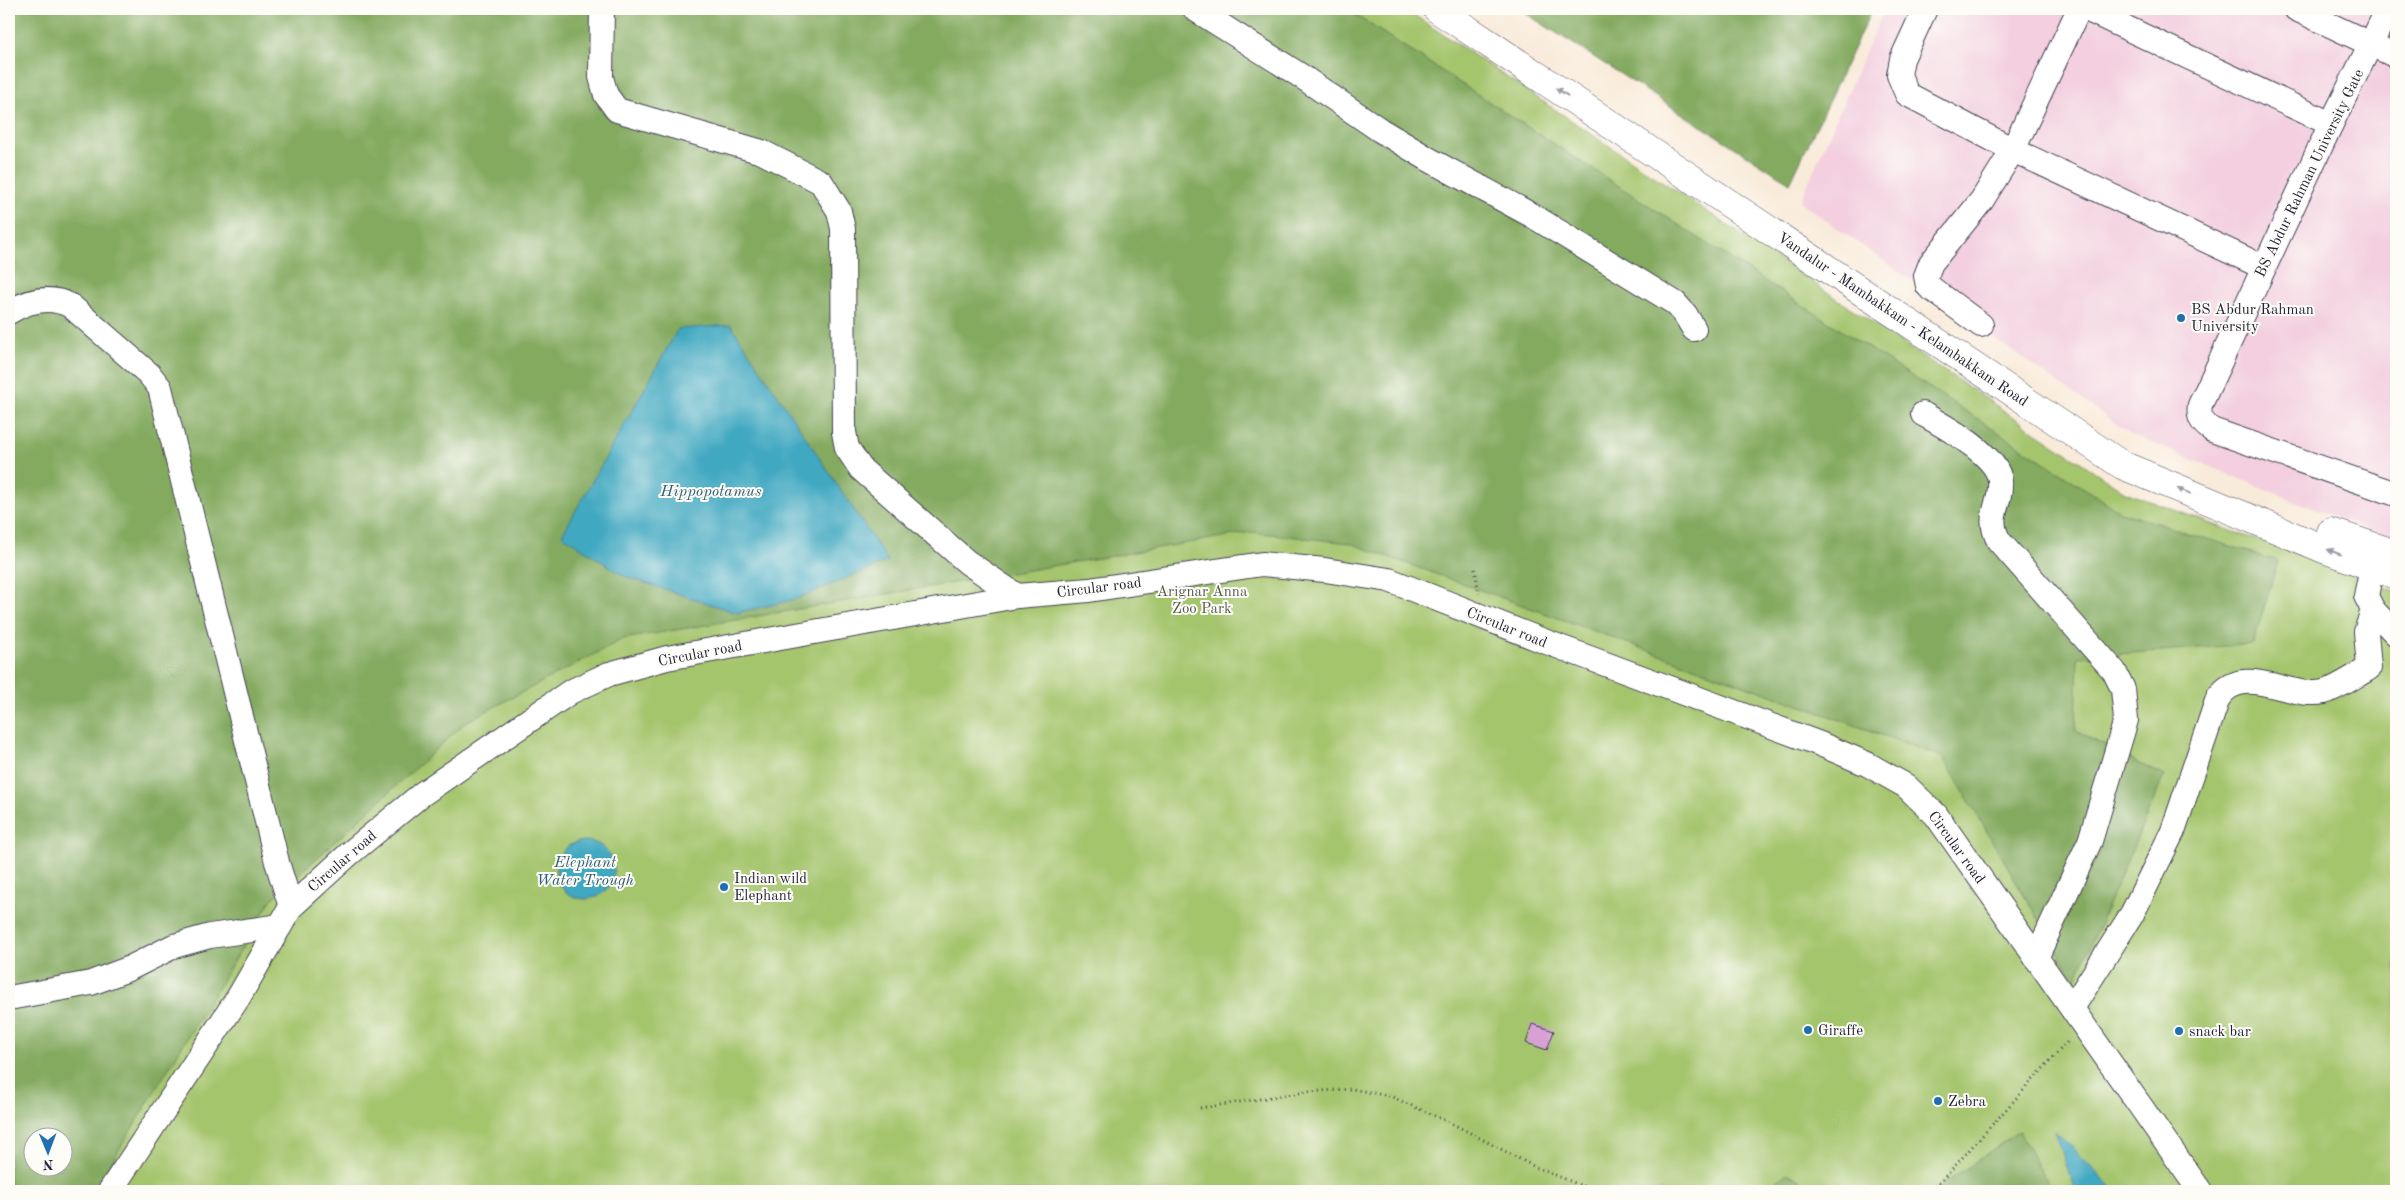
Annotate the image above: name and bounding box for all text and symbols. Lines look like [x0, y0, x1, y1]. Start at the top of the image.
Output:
street label: BS Abdur Rahman University Gate [2253, 67, 2367, 280]
one-way arrow [1555, 87, 1569, 97]
street label: Vandalur - Mambakkam - Kelambakkam Road [1774, 231, 2030, 410]
place label: BS Abdur Rahman University [2191, 303, 2314, 335]
marker: BS Abdur Rahman University [2175, 312, 2187, 324]
water label: Hippopotamus [659, 484, 762, 500]
one-way arrow [2177, 486, 2191, 494]
one-way arrow [2326, 548, 2341, 556]
street label: Circular road [1056, 576, 1143, 601]
park label: Arignar Anna Zoo Park [1157, 585, 1248, 617]
street label: Circular road [1464, 605, 1549, 651]
street label: Circular road [657, 639, 744, 670]
street label: Circular road [1925, 809, 1987, 887]
street label: Circular road [306, 828, 380, 896]
water label: Elephant Water Trough [536, 855, 634, 889]
place label: Indian wild Elephant [734, 872, 807, 904]
marker: Indian wild Elephant [718, 881, 730, 893]
marker: Giraffe [1802, 1024, 1814, 1036]
place label: Giraffe [1818, 1024, 1863, 1039]
marker: snack bar [2173, 1025, 2185, 1037]
place label: snack bar [2189, 1025, 2251, 1040]
marker: Zebra [1932, 1095, 1944, 1107]
place label: Zebra [1948, 1095, 1987, 1110]
north arrow [22, 1128, 72, 1178]
text: N [42, 1157, 54, 1171]

